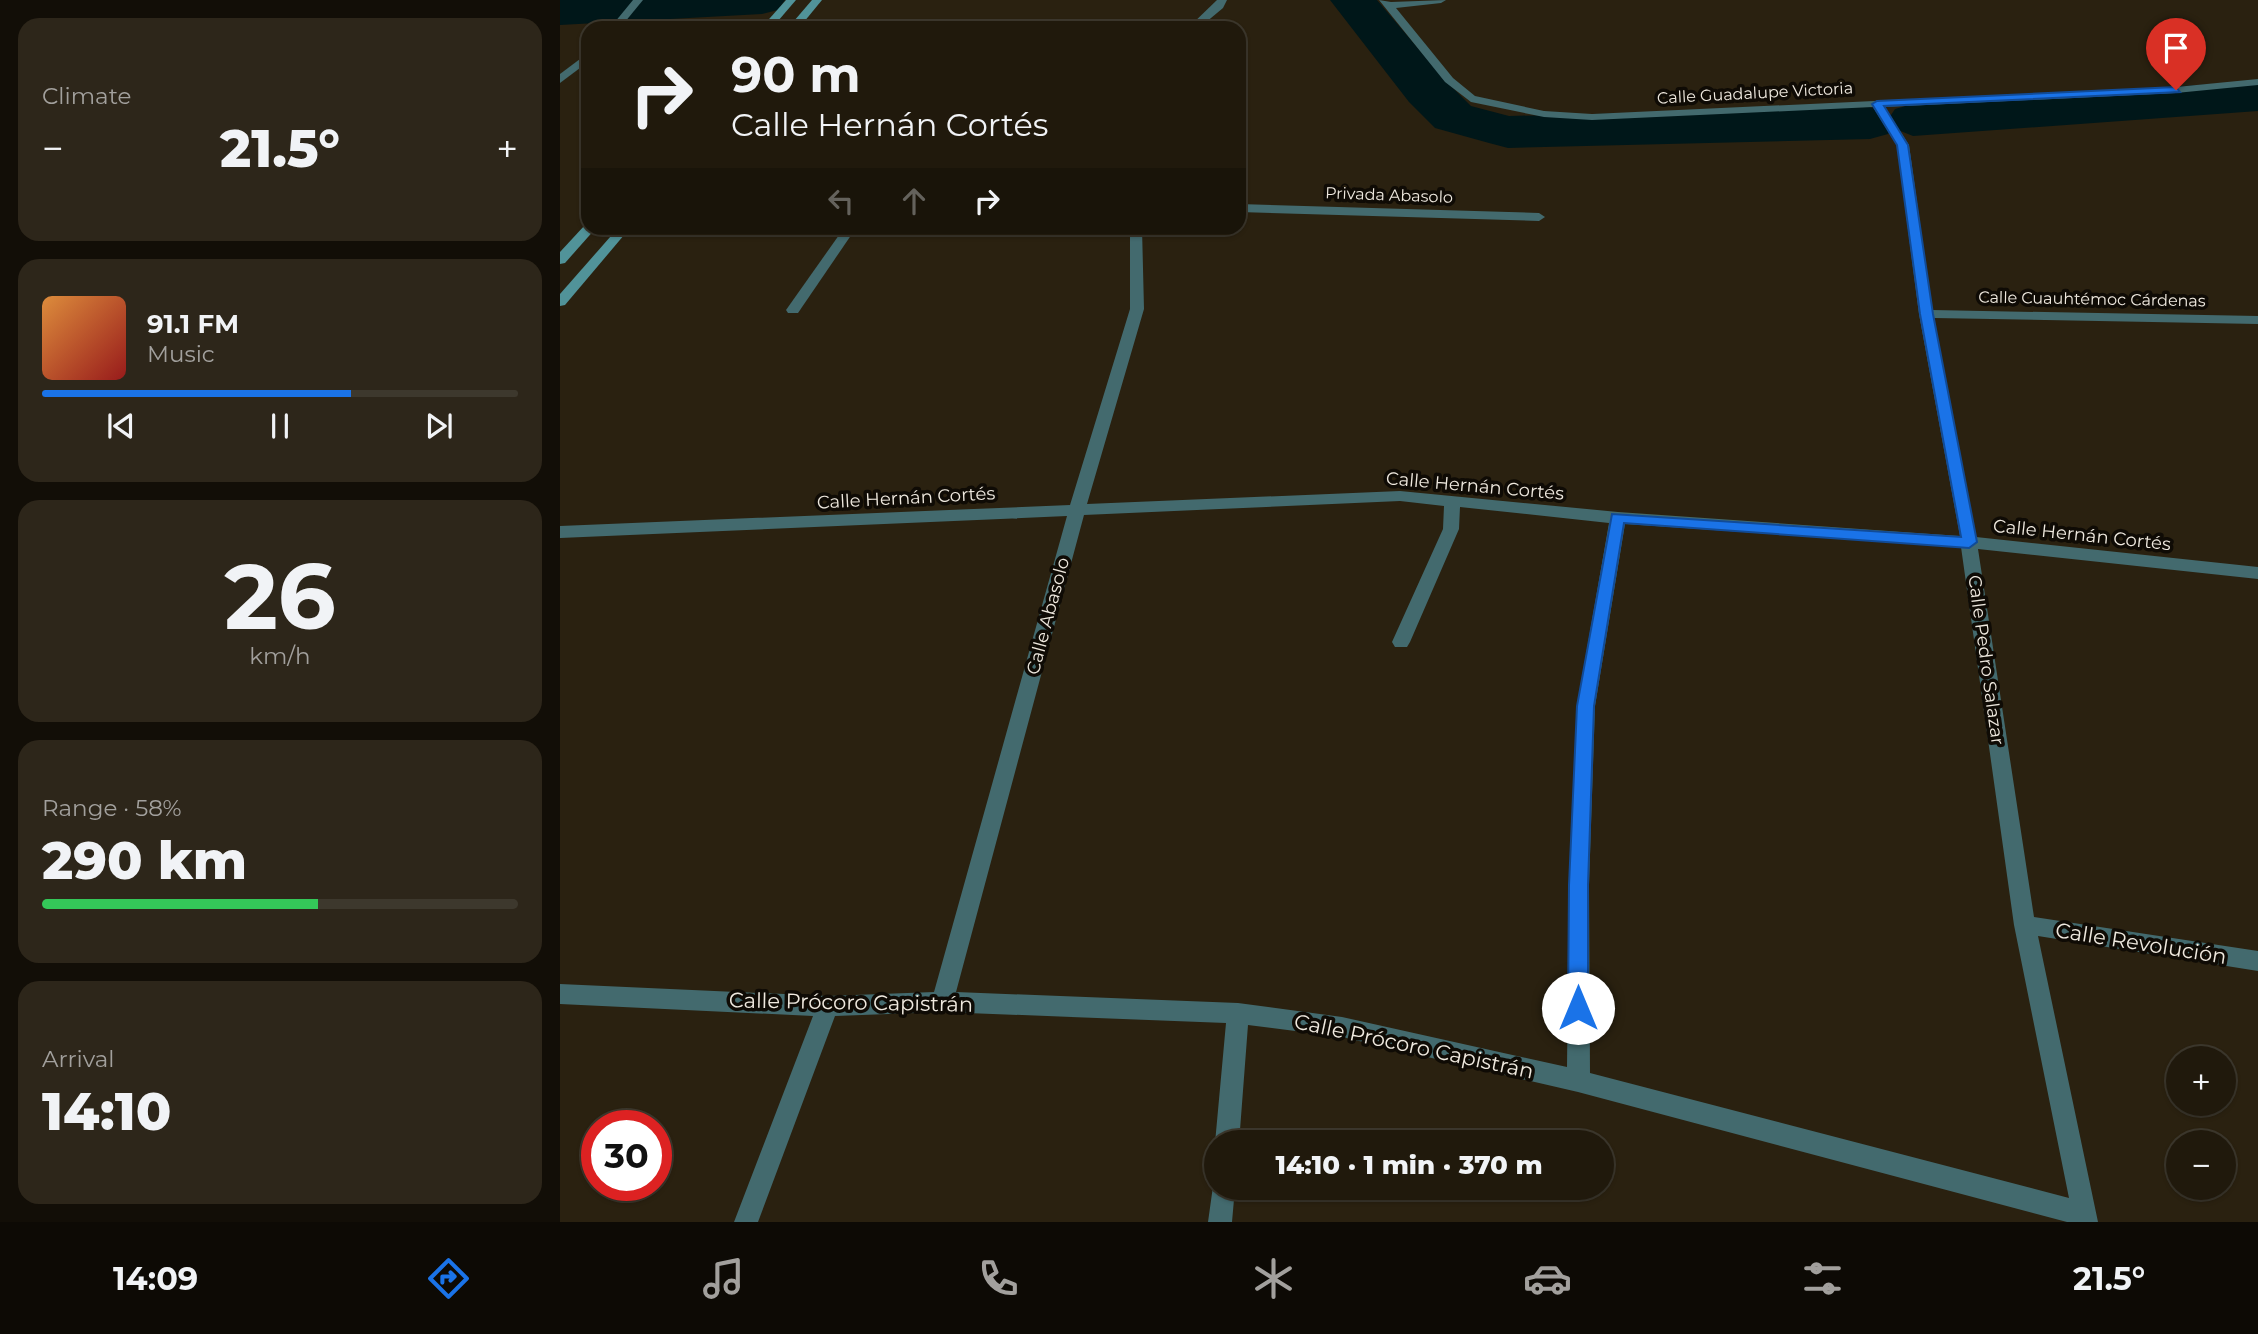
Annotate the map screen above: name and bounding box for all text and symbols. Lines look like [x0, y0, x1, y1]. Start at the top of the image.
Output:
pin [2146, 18, 2206, 90]
icon: arrive [2157, 29, 2195, 67]
text: 90 m [731, 45, 861, 104]
icon: right [616, 49, 707, 140]
street label: Calle Guadalupe Victoria [1656, 78, 1854, 108]
text: Climate [42, 82, 131, 110]
text: Calle Hernán Cortés [731, 105, 1048, 144]
text: 21.5° [220, 117, 340, 180]
text: − [42, 125, 64, 172]
text: + [496, 125, 518, 172]
icon: left [822, 182, 860, 220]
icon: ahead [895, 182, 933, 220]
icon: right [968, 182, 1006, 220]
street label: Privada Abasolo [1325, 183, 1453, 207]
street label: Calle Cuauhtémoc Cárdenas [1978, 288, 2206, 310]
text: 91.1 FM [147, 308, 239, 340]
text: Music [147, 340, 215, 368]
icon: previous [102, 407, 140, 445]
icon: pause [261, 407, 299, 445]
icon: next [420, 407, 458, 445]
street label: Calle Hernán Cortés [1385, 467, 1565, 505]
street label: Calle Hernán Cortés [816, 482, 996, 514]
street label: Calle Hernán Cortés [1992, 515, 2172, 555]
text: 26 [224, 541, 336, 652]
street label: Calle Abasolo [1022, 555, 1074, 677]
street label: Calle Pedro Salazar [1963, 574, 2009, 746]
text: km/h [249, 642, 311, 670]
text: Range · 58% [42, 794, 182, 822]
text: 290 km [42, 829, 247, 892]
street label: Calle Revolución [2054, 917, 2228, 969]
position arrow [1541, 971, 1615, 1045]
street label: Calle Prócoro Capistrán [729, 987, 973, 1017]
street label: Calle Prócoro Capistrán [1292, 1008, 1536, 1084]
text: Arrival [42, 1045, 115, 1073]
map controls [2166, 1046, 2236, 1200]
button: + [2166, 1046, 2236, 1116]
text: 14:10 [42, 1080, 171, 1143]
speed limit sign: 30 [581, 1110, 672, 1201]
button: − [2166, 1130, 2236, 1200]
text: 14:10 · 1 min · 370 m [1275, 1149, 1543, 1181]
icon: directions [424, 1254, 473, 1303]
icon: music [699, 1254, 748, 1303]
icon: phone [974, 1254, 1023, 1303]
icon: climate [1249, 1254, 1298, 1303]
icon: car [1523, 1254, 1572, 1303]
icon: filters [1798, 1254, 1847, 1303]
text: 14:09 [113, 1259, 198, 1298]
text: 21.5° [2073, 1259, 2145, 1298]

